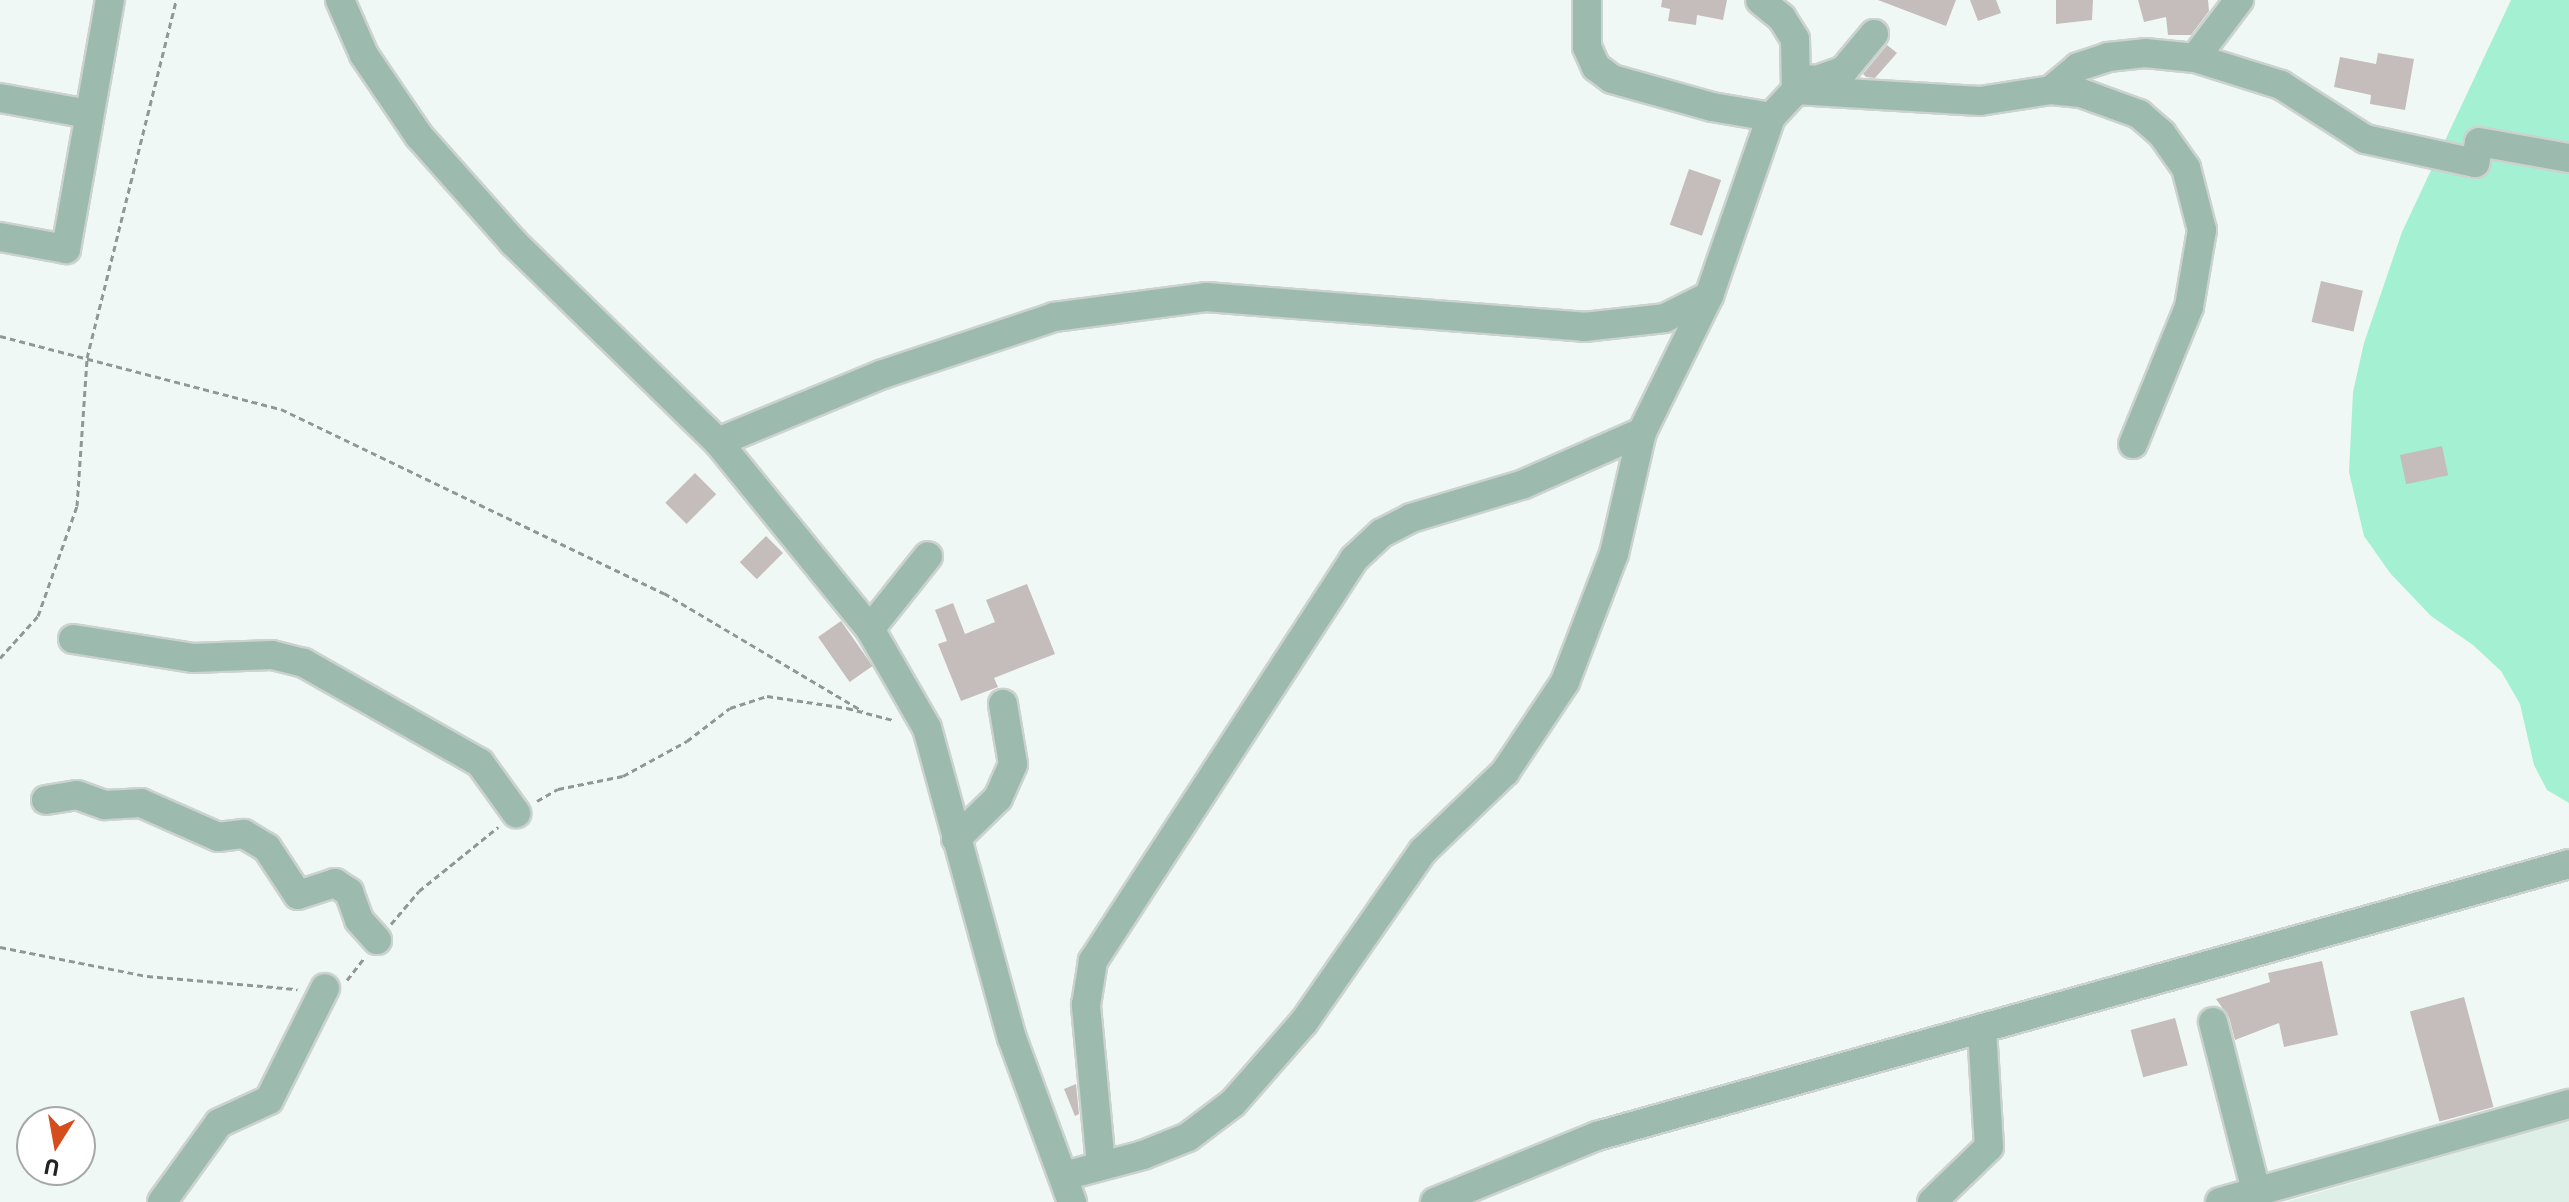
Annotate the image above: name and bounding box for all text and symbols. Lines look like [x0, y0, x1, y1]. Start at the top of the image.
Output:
north arrow [16, 1106, 96, 1186]
text: U [41, 1152, 62, 1184]

